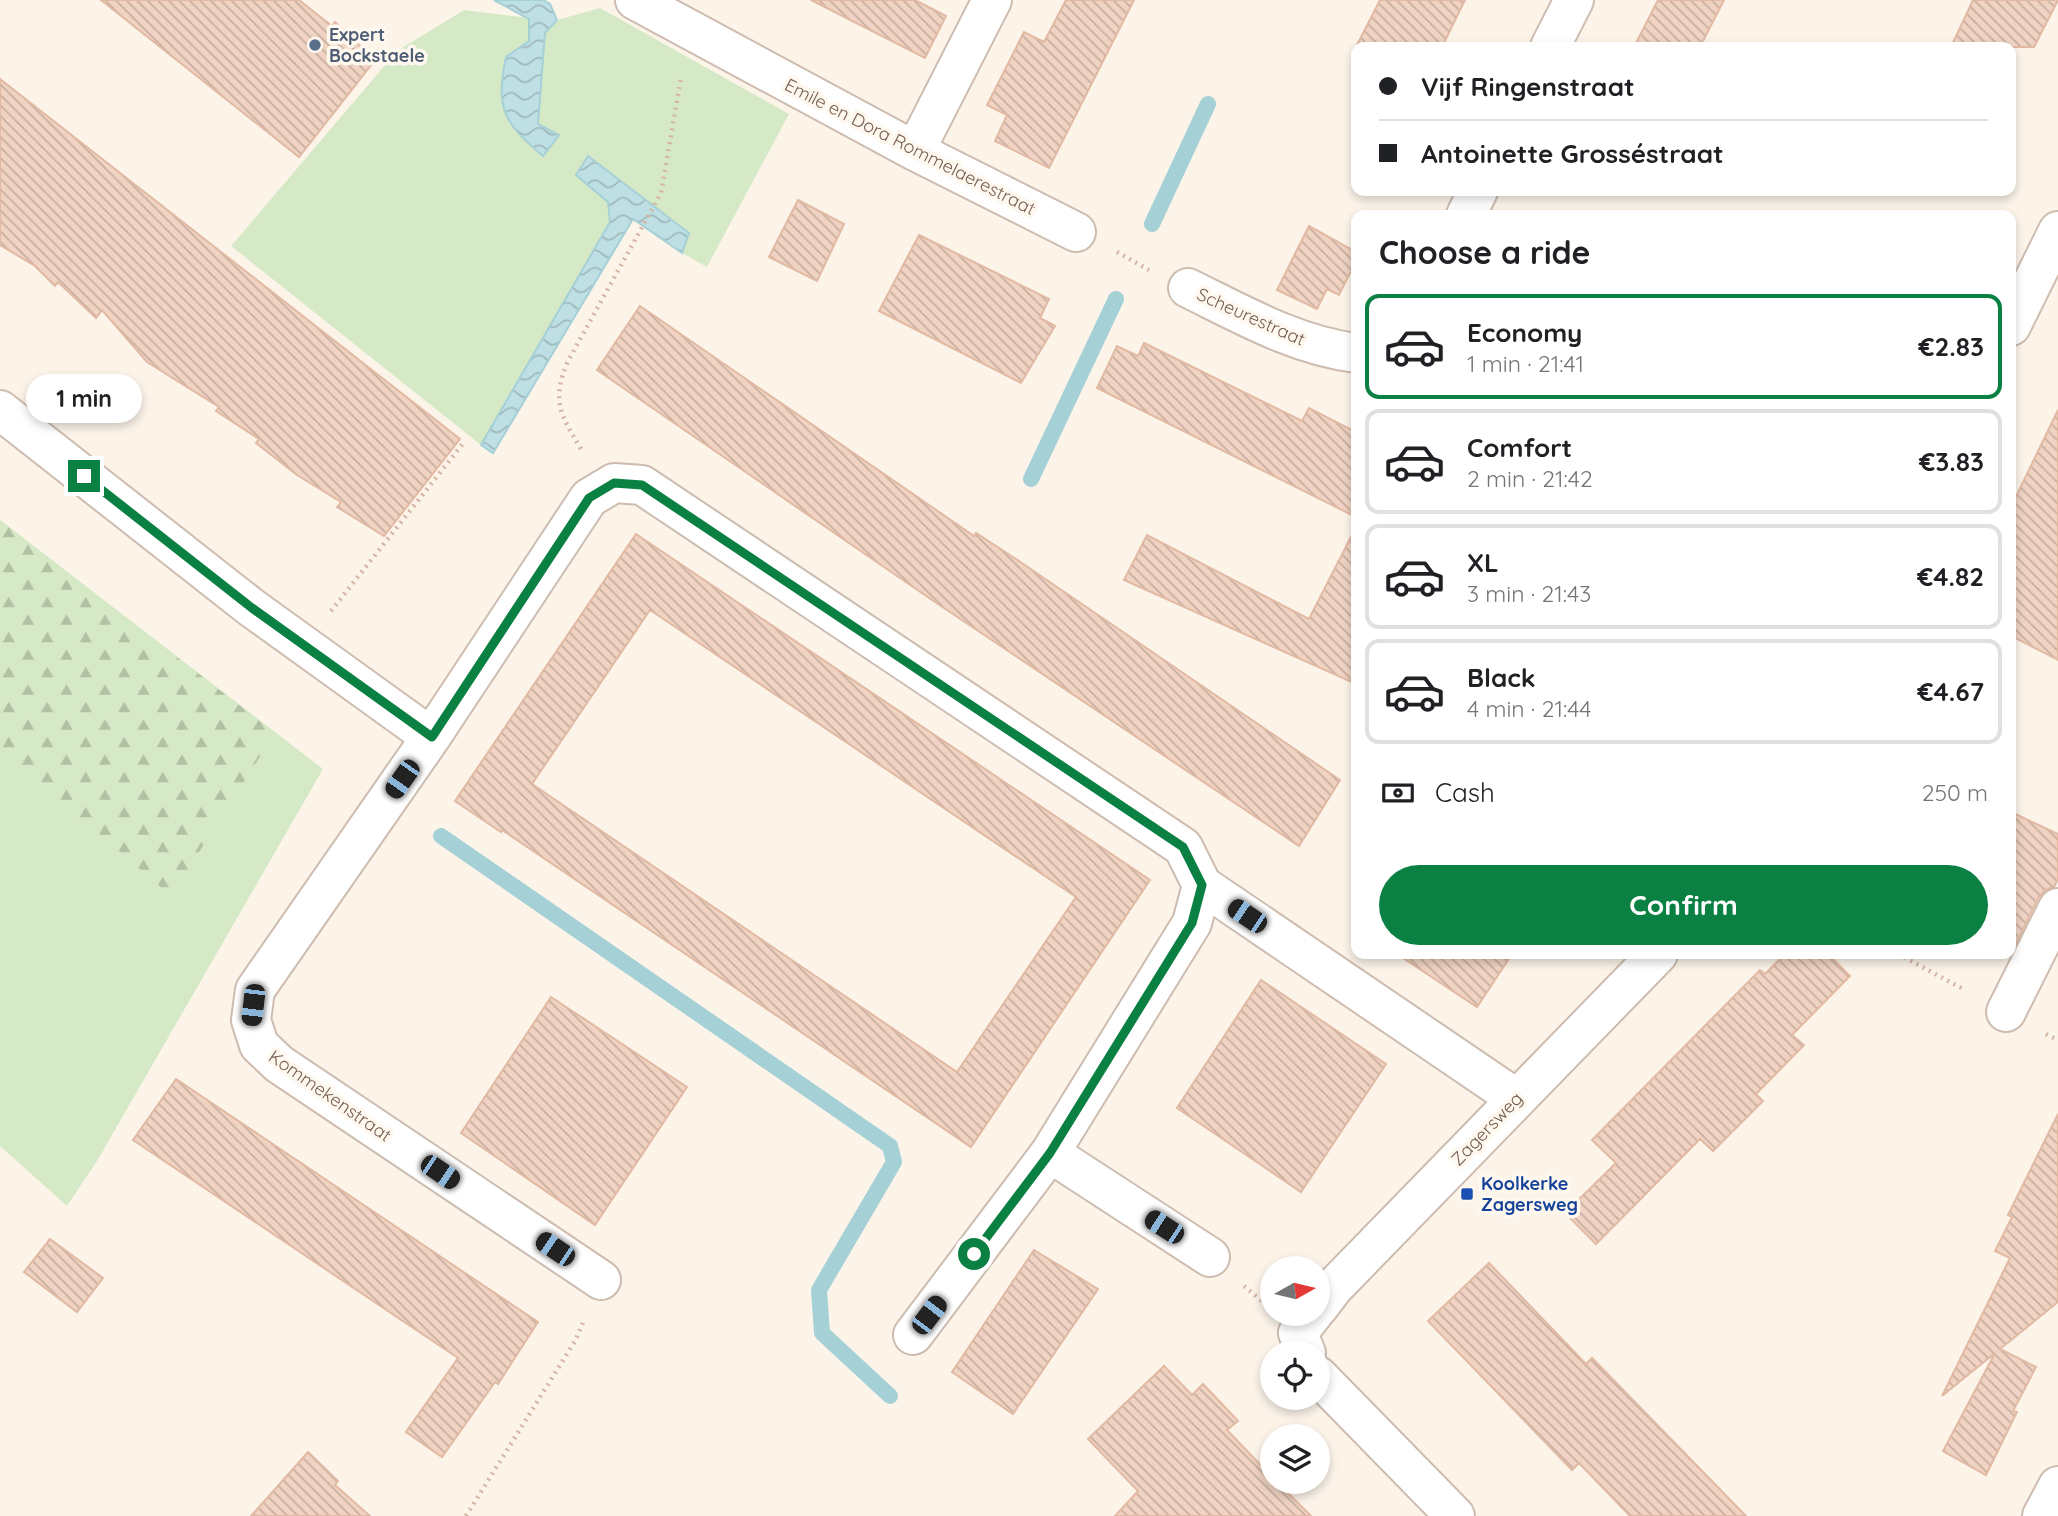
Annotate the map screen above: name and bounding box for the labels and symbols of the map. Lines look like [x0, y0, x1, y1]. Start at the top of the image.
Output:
place label: Expert Bockstaele [329, 23, 425, 67]
marker: Expert Bockstaele [307, 37, 323, 53]
street label: Emile en Dora Rommelaerestraat [781, 73, 1040, 220]
street label: Scheurestraat [1193, 282, 1309, 351]
callout: 1 min [26, 374, 142, 424]
route end [68, 460, 100, 492]
car [382, 756, 423, 802]
car [1224, 896, 1271, 936]
car [241, 983, 266, 1027]
street label: Kommekenstraat [264, 1045, 396, 1147]
street label: Zagersweg [1446, 1087, 1527, 1170]
car [417, 1152, 464, 1192]
place label: Koolkerke Zagersweg [1481, 1172, 1578, 1216]
marker: Koolkerke Zagersweg [1459, 1186, 1475, 1202]
car [1141, 1207, 1188, 1247]
car [532, 1229, 579, 1269]
route start [958, 1238, 990, 1270]
north arrow [1260, 1256, 1330, 1326]
car [908, 1292, 951, 1338]

